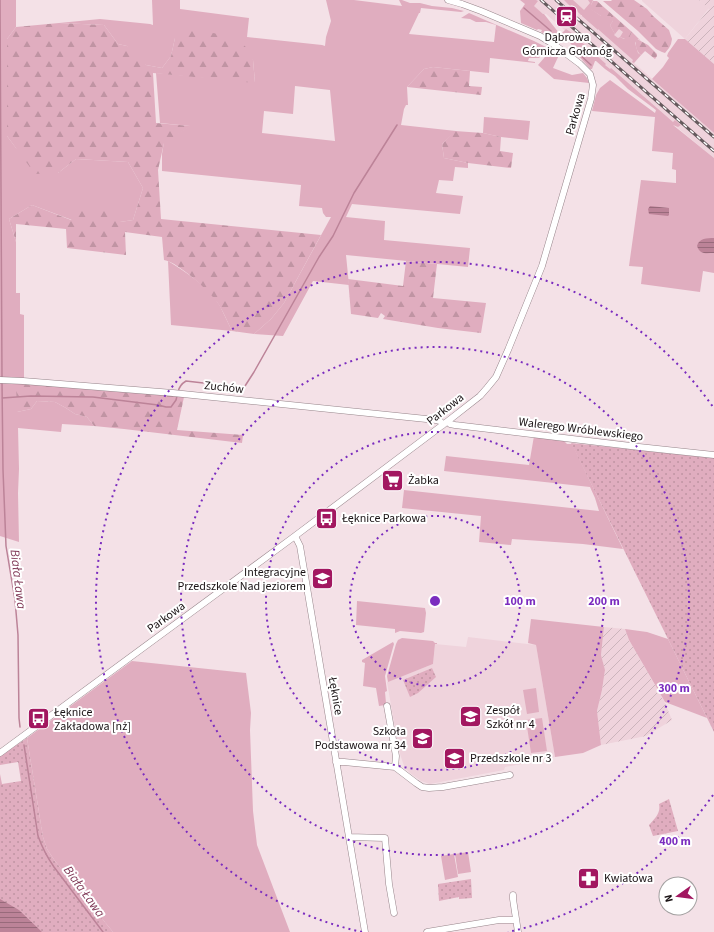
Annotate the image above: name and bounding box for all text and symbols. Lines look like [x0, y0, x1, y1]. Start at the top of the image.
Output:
station icon: Dąbrowa Górnicza Gołonóg [554, 3, 580, 29]
place label: Dąbrowa Górnicza Gołonóg [522, 29, 612, 60]
street label: Parkowa [561, 91, 590, 137]
street label: Zuchów [203, 377, 245, 398]
street label: Parkowa [423, 389, 468, 429]
street label: Walerego Wróblewskiego [518, 413, 644, 446]
supermarket icon: Żabka [380, 467, 406, 493]
place label: Żabka [408, 472, 439, 489]
bus stop icon: Łęknice Parkowa [314, 505, 340, 531]
place label: Łęknice Parkowa [341, 510, 426, 527]
water label: Biała Ława [5, 548, 31, 610]
place label: Integracyjne Przedszkole Nad jeziorem [177, 564, 306, 595]
school or university icon: Integracyjne Przedszkole Nad jeziorem [309, 566, 335, 592]
text: 100 m [504, 593, 536, 610]
text: 200 m [588, 593, 620, 610]
centre of rings [428, 594, 442, 608]
street label: Parkowa [144, 598, 189, 637]
street label: Łęknice [324, 675, 347, 717]
text: 300 m [658, 680, 690, 697]
place label: Zespół Szkół nr 4 [486, 702, 535, 733]
place label: Łęknice Zakładowa [nż] [53, 704, 131, 735]
school or university icon: Zespół Szkół nr 4 [458, 704, 484, 730]
bus stop icon: Łęknice Zakładowa [nż] [26, 706, 52, 732]
place label: Szkoła Podstawowa nr 34 [315, 723, 406, 754]
school or university icon: Szkoła Podstawowa nr 34 [409, 725, 435, 751]
school or university icon: Przedszkole nr 3 [442, 745, 468, 771]
place label: Przedszkole nr 3 [470, 750, 551, 767]
text: 400 m [659, 833, 691, 850]
water label: Biała Ława [59, 862, 109, 921]
pharmacy icon: Kwiatowa [576, 865, 602, 891]
place label: Kwiatowa [604, 870, 653, 887]
north arrow [658, 876, 698, 916]
text: N [661, 893, 677, 904]

